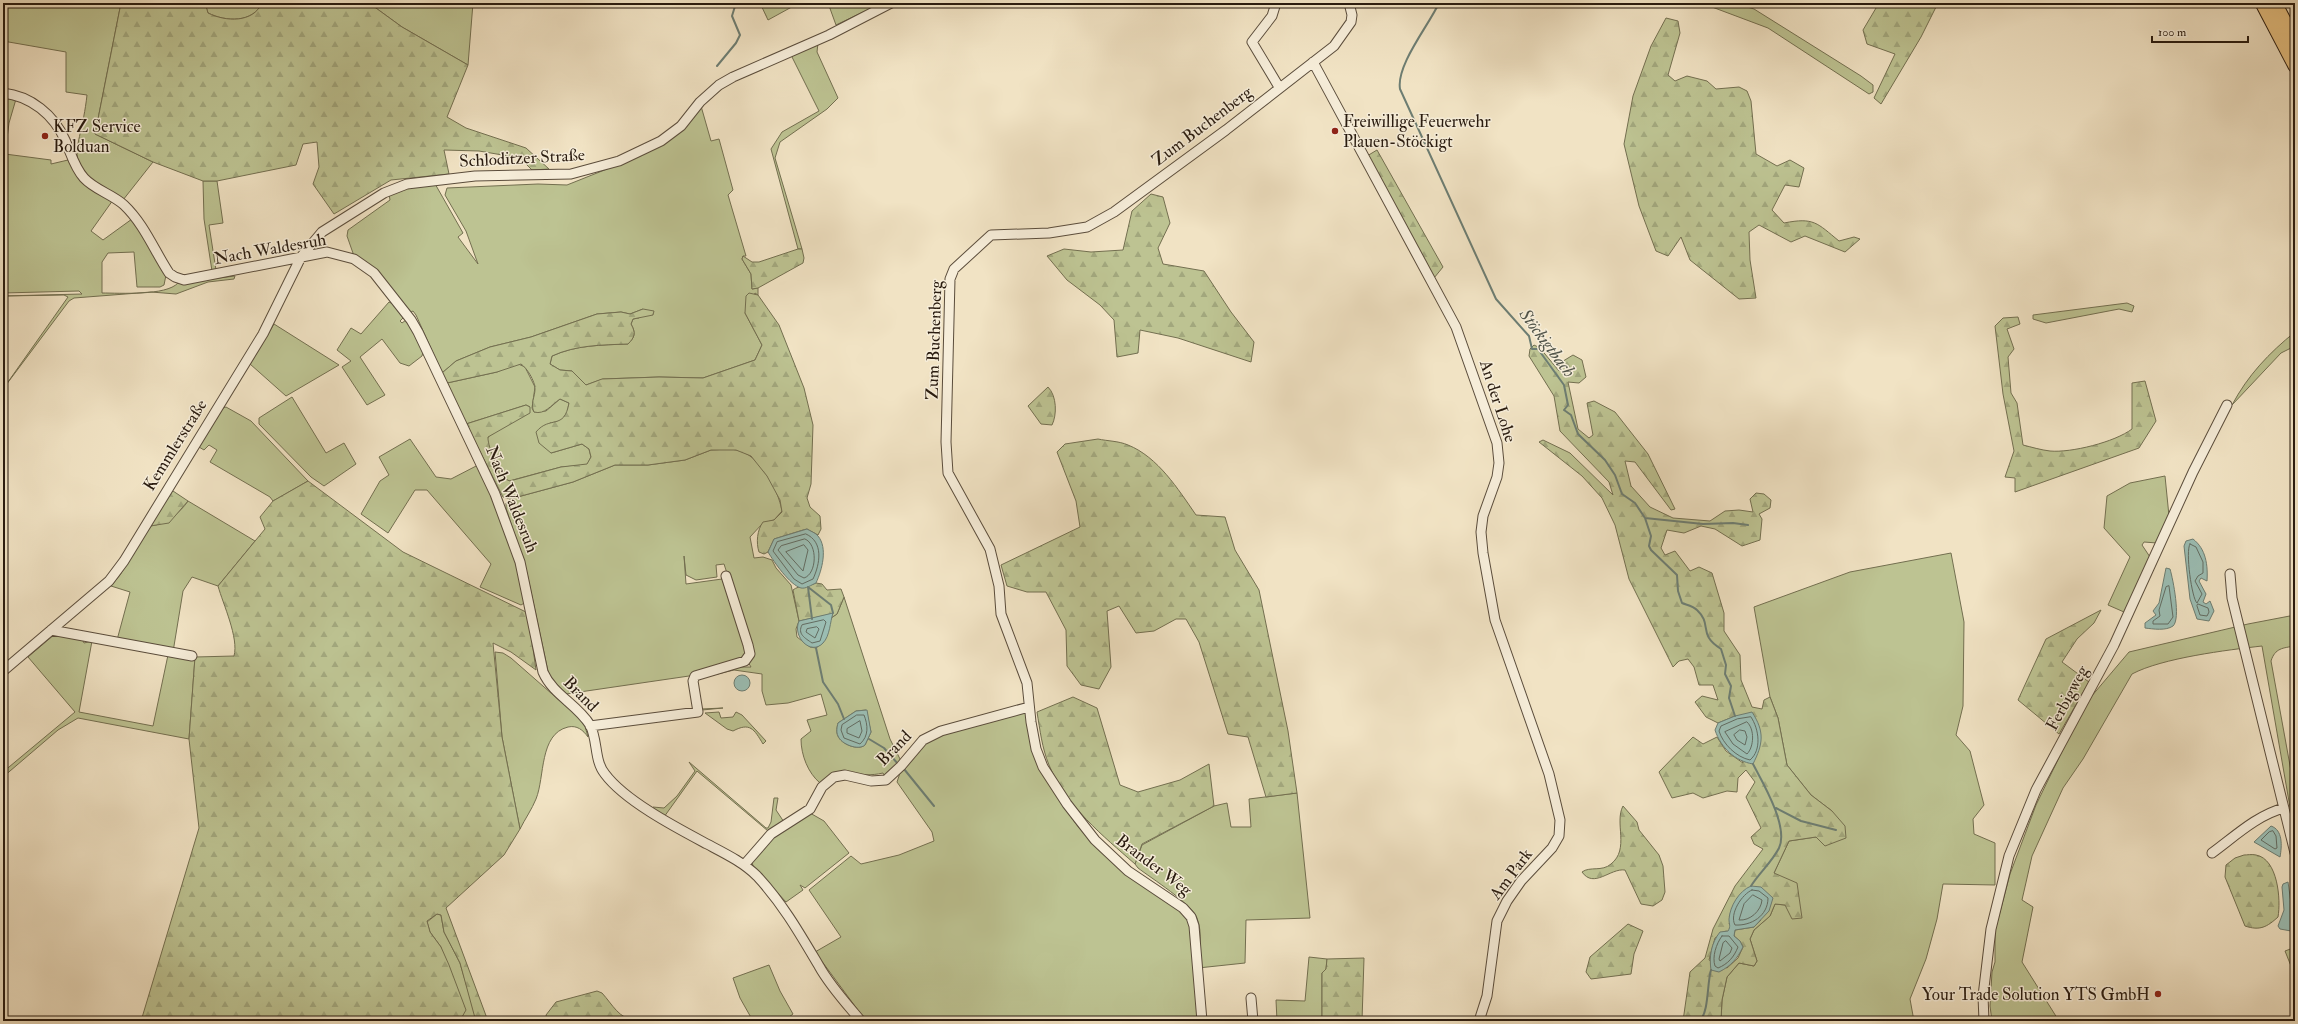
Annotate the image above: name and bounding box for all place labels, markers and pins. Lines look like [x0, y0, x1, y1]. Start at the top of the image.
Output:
place label: Freiwillige Feuerwehr Plauen-Stöckigt [1343, 111, 1491, 152]
place label: KFZ Service Bolduan [53, 116, 141, 157]
marker: Freiwillige Feuerwehr Plauen-Stöckigt [1330, 126, 1340, 136]
marker: KFZ Service Bolduan [40, 131, 50, 141]
place label: Your Trade Solution YTS GmbH [1922, 984, 2150, 1005]
marker: Your Trade Solution YTS GmbH [2153, 989, 2163, 999]

